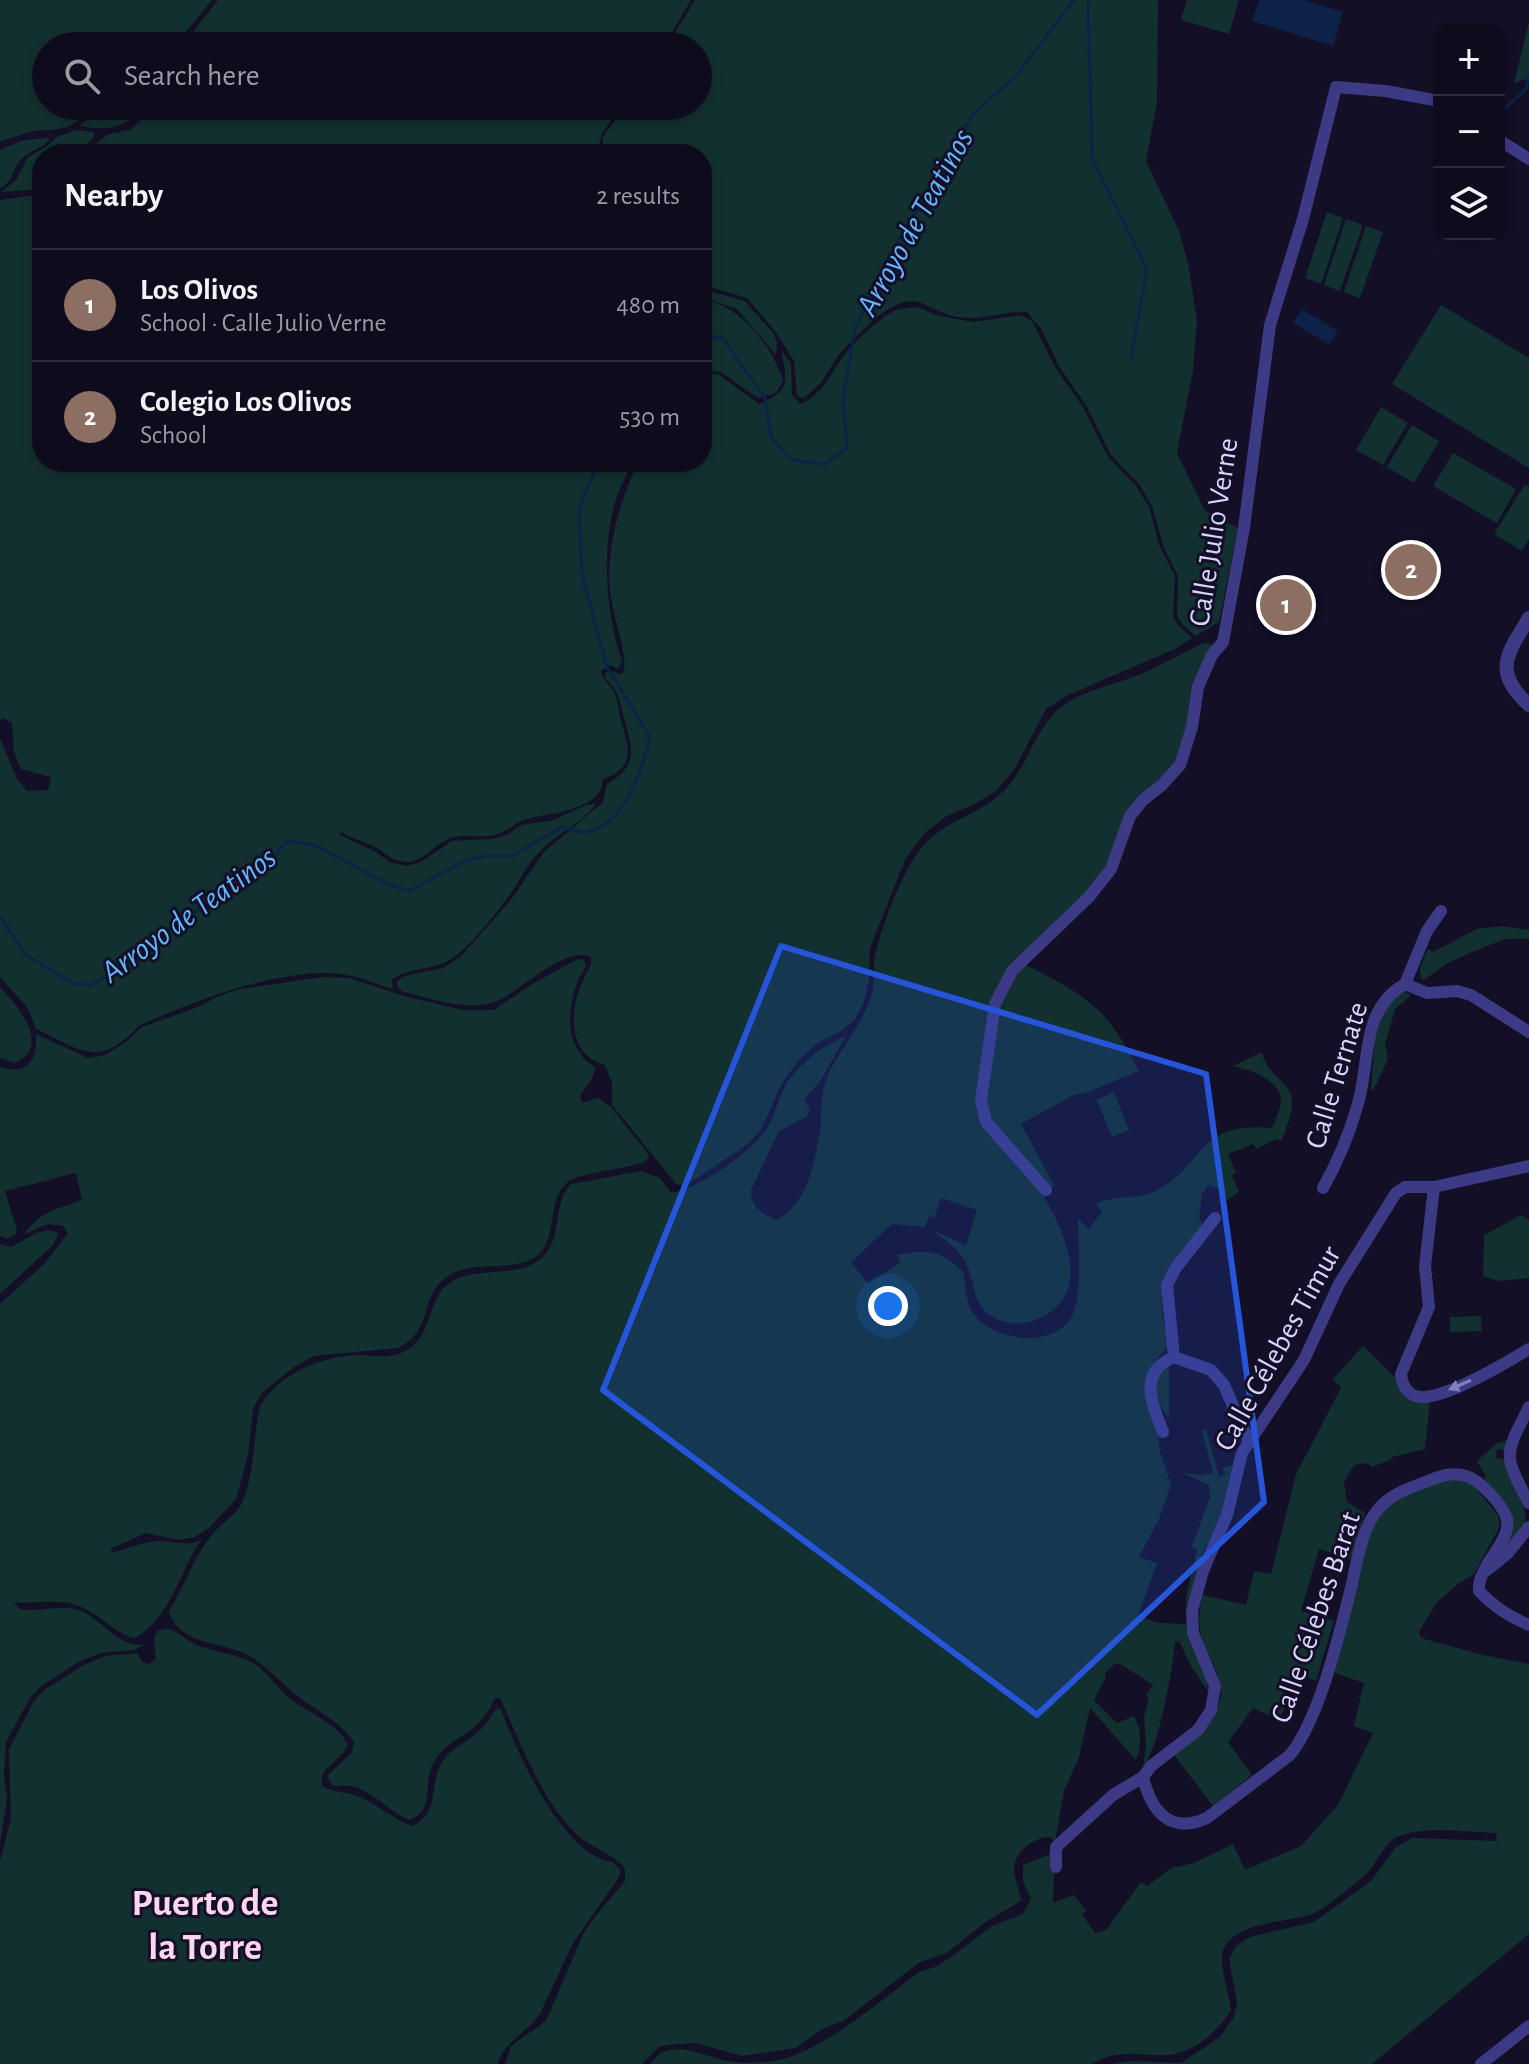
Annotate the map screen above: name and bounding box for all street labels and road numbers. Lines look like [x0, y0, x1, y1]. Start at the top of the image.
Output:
street label: Calle Julio Verne [1184, 436, 1244, 628]
street label: Calle Ternate [1300, 998, 1373, 1152]
street label: Calle Célebes Timur [1209, 1241, 1347, 1456]
street label: Calle Célebes Barat [1266, 1508, 1366, 1727]

